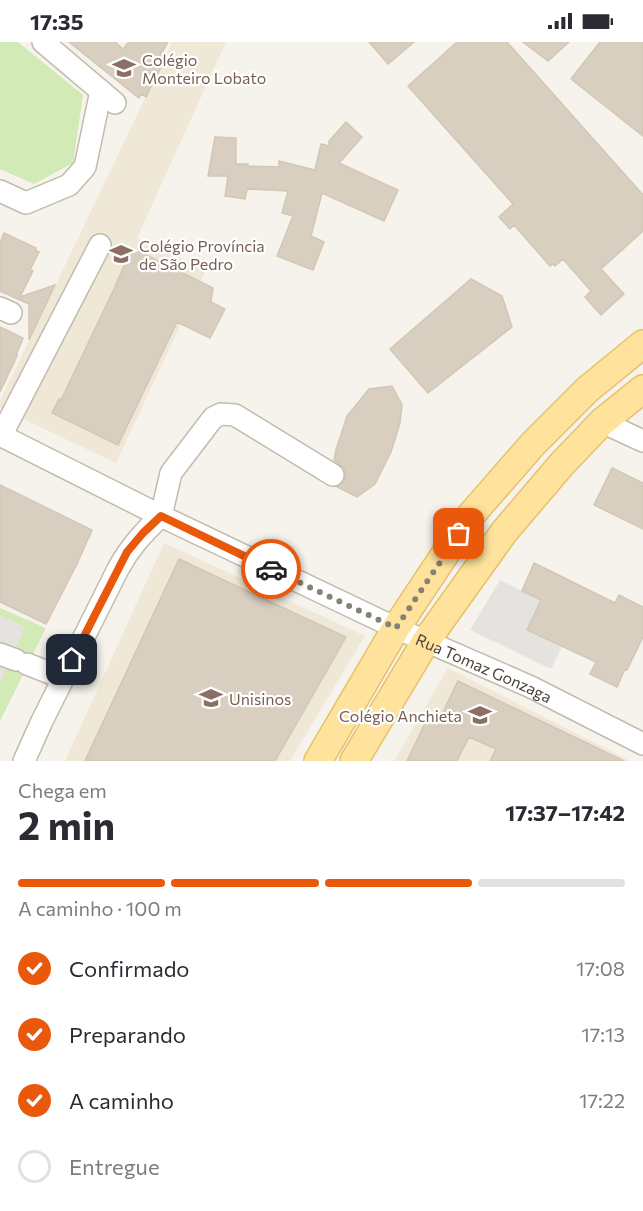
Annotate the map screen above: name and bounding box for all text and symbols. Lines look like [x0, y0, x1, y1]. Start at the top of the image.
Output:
text: 17:35 [30, 8, 84, 35]
place label: Colégio Monteiro Lobato [142, 50, 266, 87]
school or university icon: Colégio Monteiro Lobato [111, 55, 137, 81]
place label: Colégio Província de São Pedro [139, 236, 265, 273]
school or university icon: Colégio Província de São Pedro [108, 241, 134, 267]
pin [433, 508, 484, 559]
icon: bag [442, 517, 475, 550]
courier [241, 539, 301, 599]
icon: car [255, 553, 288, 586]
street label: Rua Tomaz Gonzaga [413, 629, 555, 706]
pin [46, 634, 97, 685]
icon: home [55, 643, 88, 676]
school or university icon: Unisinos [198, 685, 224, 711]
place label: Unisinos [229, 689, 291, 708]
school or university icon: Colégio Anchieta [467, 702, 493, 728]
place label: Colégio Anchieta [339, 706, 462, 725]
text: Chega em [18, 778, 107, 802]
text: 17:37–17:42 [505, 799, 625, 826]
text: 2 min [18, 800, 115, 848]
text: A caminho · 100 m [18, 896, 182, 920]
icon: check [18, 952, 51, 985]
text: Confirmado [69, 955, 190, 982]
text: 17:08 [576, 956, 625, 980]
icon: check [18, 1018, 51, 1051]
text: Preparando [69, 1021, 186, 1048]
text: 17:13 [581, 1022, 625, 1046]
icon: check [18, 1084, 51, 1117]
text: A caminho [69, 1087, 174, 1114]
text: 17:22 [579, 1088, 625, 1112]
text: Entregue [69, 1153, 160, 1180]

